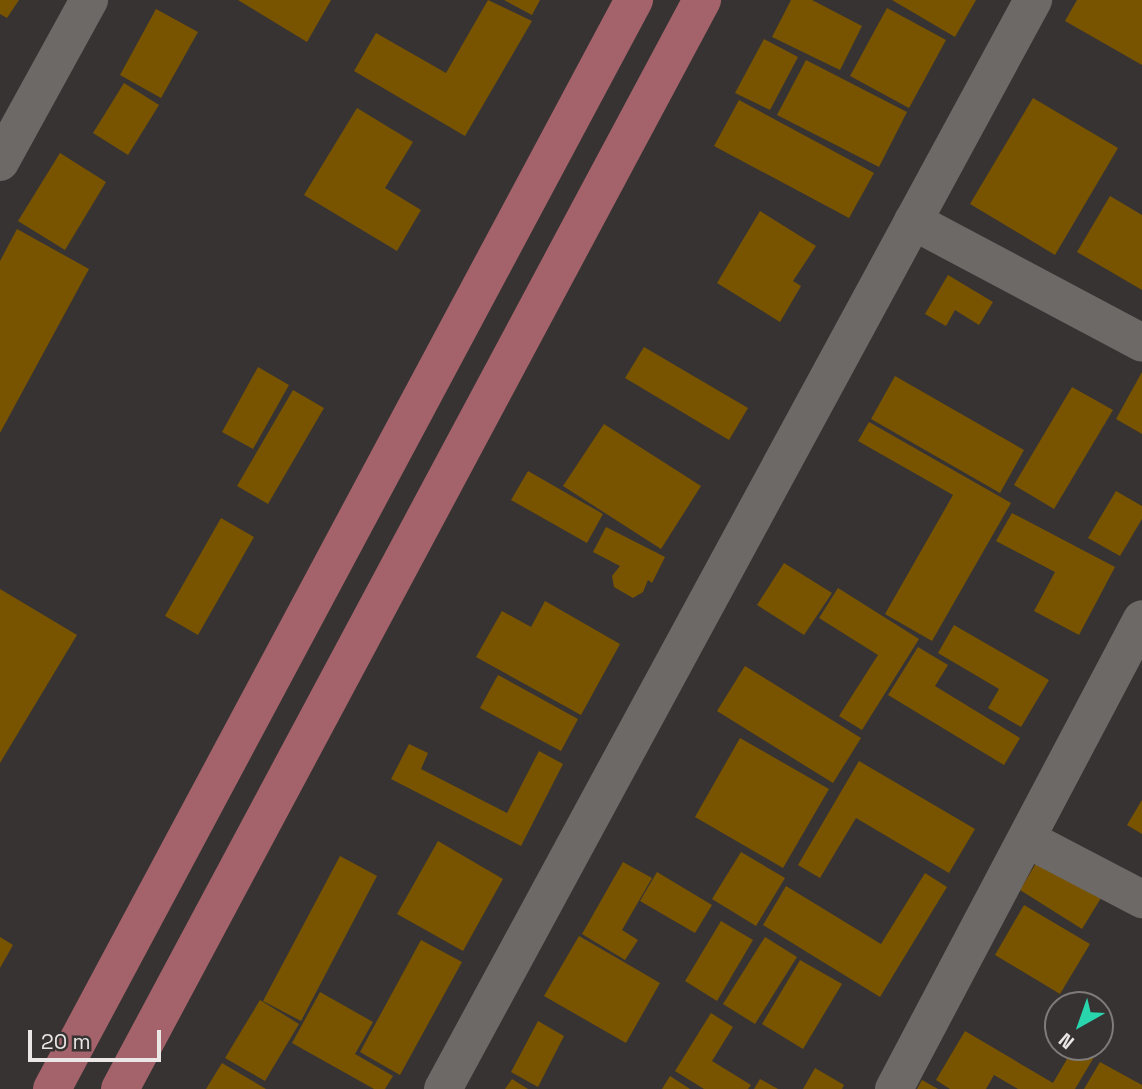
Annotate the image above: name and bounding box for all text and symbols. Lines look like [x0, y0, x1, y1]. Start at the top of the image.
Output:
north arrow [1044, 991, 1114, 1061]
scale bar [32, 1016, 164, 1060]
text: N [1054, 1027, 1079, 1055]
text: 20 m [41, 1028, 91, 1055]

